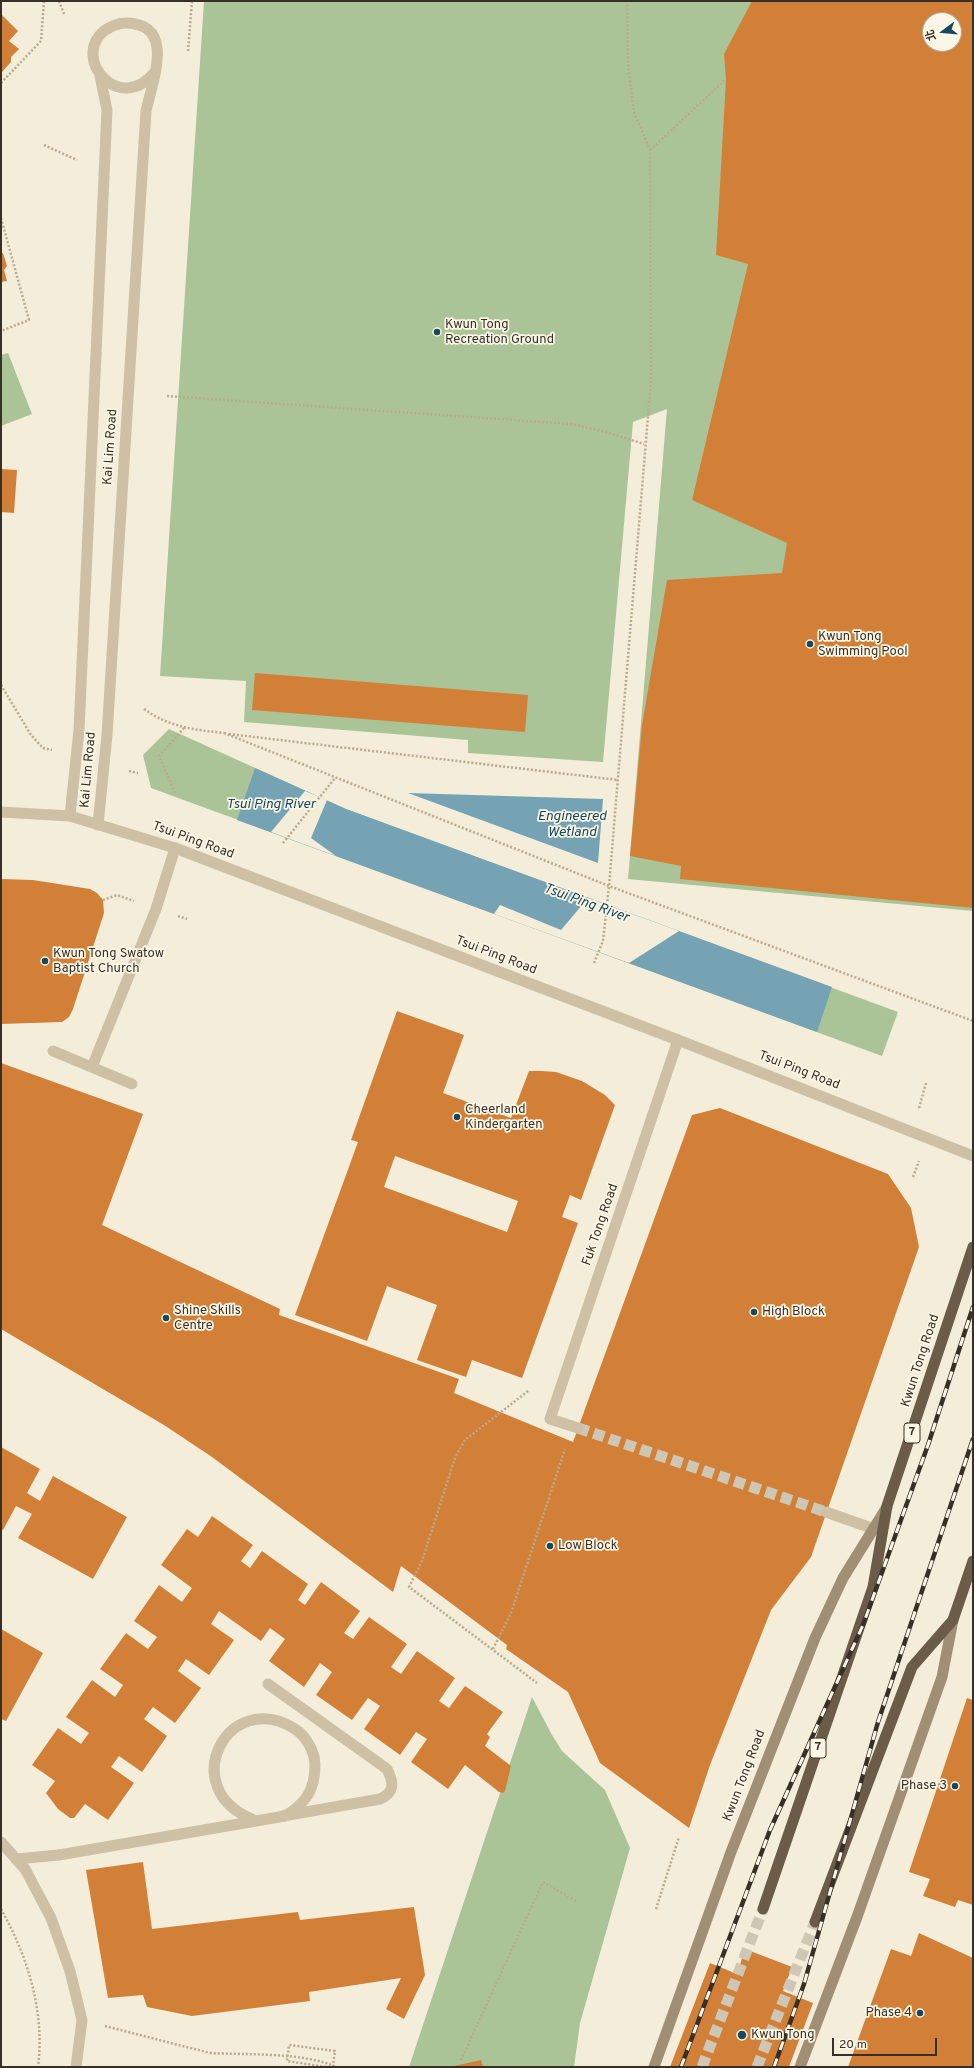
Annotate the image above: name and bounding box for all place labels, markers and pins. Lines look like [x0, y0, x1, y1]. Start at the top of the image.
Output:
place label: Kwun Tong Recreation Ground [445, 317, 554, 348]
marker: Kwun Tong Recreation Ground [432, 327, 442, 337]
place label: Kwun Tong Swimming Pool [818, 629, 908, 660]
marker: Kwun Tong Swimming Pool [805, 639, 815, 649]
place label: Kwun Tong Swatow Baptist Church [53, 946, 164, 977]
marker: Kwun Tong Swatow Baptist Church [40, 956, 50, 966]
place label: Cheerland Kindergarten [465, 1102, 542, 1133]
marker: Cheerland Kindergarten [452, 1112, 462, 1122]
place label: Shine Skills Centre [174, 1303, 241, 1334]
place label: High Block [762, 1304, 825, 1320]
marker: High Block [749, 1307, 759, 1317]
marker: Shine Skills Centre [161, 1313, 171, 1323]
place label: Low Block [558, 1538, 618, 1554]
marker: Low Block [545, 1541, 555, 1551]
place label: Phase 3 [901, 1778, 947, 1794]
marker: Phase 3 [950, 1781, 960, 1791]
place label: Phase 4 [865, 2005, 912, 2021]
marker: Phase 4 [915, 2008, 925, 2018]
place label: Kwun Tong [751, 2027, 815, 2043]
marker: Kwun Tong [736, 2029, 748, 2041]

